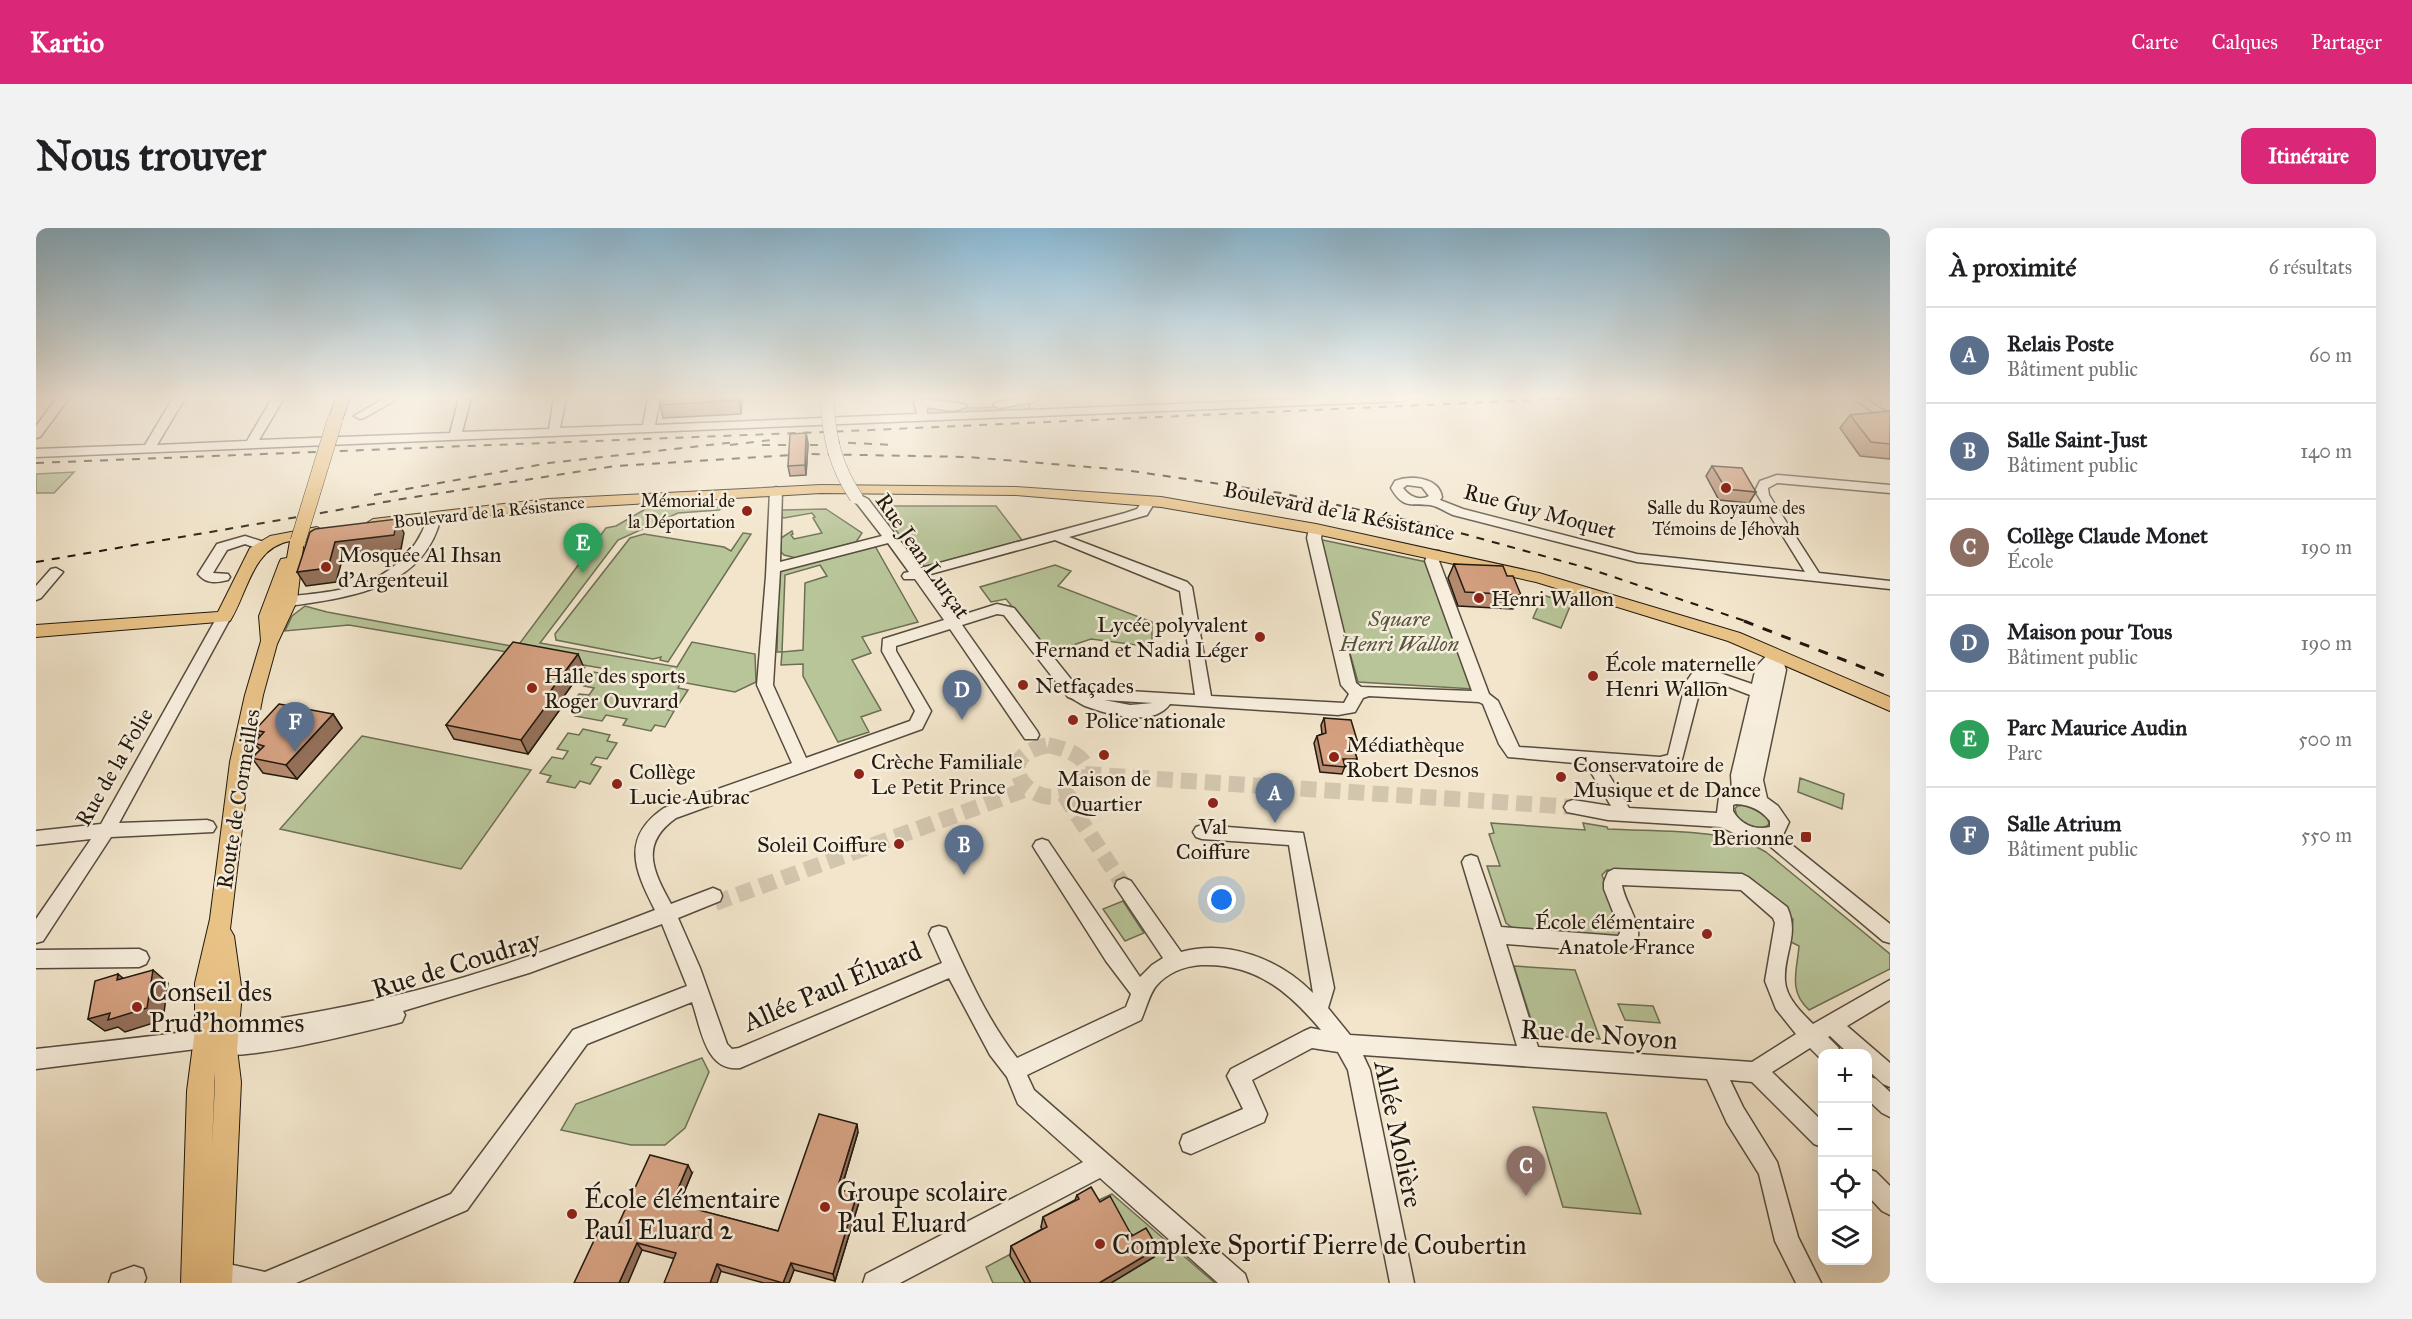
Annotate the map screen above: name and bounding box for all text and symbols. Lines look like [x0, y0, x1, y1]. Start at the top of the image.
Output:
text: Kartio [30, 25, 104, 60]
text: Carte [2131, 29, 2178, 55]
text: Calques [2211, 29, 2278, 55]
text: Partager [2311, 29, 2382, 55]
button: Itinéraire [2241, 128, 2376, 184]
text: Nous trouver [36, 130, 266, 182]
text: À proximité [1950, 251, 2076, 283]
text: 6 résultats [2269, 255, 2352, 279]
text: Relais Poste [2007, 330, 2114, 357]
text: A [1963, 343, 1976, 367]
text: 60 m [2309, 343, 2352, 367]
text: Bâtiment public [2007, 357, 2138, 381]
text: Salle Saint-Just [2007, 426, 2147, 453]
text: B [1963, 439, 1976, 463]
text: 140 m [2300, 439, 2352, 463]
text: Bâtiment public [2007, 453, 2138, 477]
street label: Boulevard de la Résistance [1221, 475, 1457, 547]
street label: Rue Guy Moquet [1461, 478, 1619, 544]
marker: Salle du Royaume des Témoins de Jéhovah [1719, 481, 1733, 495]
street label: Rue Jean Lurçat [870, 488, 976, 624]
place label: Mémorial de la Déportation [628, 490, 735, 533]
street label: Boulevard de la Résistance [392, 491, 586, 533]
place label: Salle du Royaume des Témoins de Jéhovah [1647, 497, 1805, 541]
marker: Mémorial de la Déportation [740, 504, 754, 518]
text: Collège Claude Monet [2007, 522, 2208, 549]
pin: E [564, 524, 602, 573]
text: C [1963, 535, 1976, 559]
text: 190 m [2301, 535, 2352, 559]
place label: Mosquée Al Ihsan d'Argenteuil [338, 541, 501, 593]
text: École [2007, 549, 2054, 573]
marker: Mosquée Al Ihsan d'Argenteuil [319, 560, 333, 574]
place label: Henri Wallon [1491, 585, 1614, 612]
marker: Henri Wallon [1472, 591, 1486, 605]
park label: Square Henri Wallon [1338, 605, 1459, 657]
place label: Lycée polyvalent Fernand et Nadia Léger [1034, 611, 1249, 663]
text: Maison pour Tous [2007, 618, 2172, 645]
marker: Lycée polyvalent Fernand et Nadia Léger [1253, 630, 1267, 644]
text: D [1962, 631, 1977, 655]
text: 190 m [2301, 631, 2352, 655]
text: Bâtiment public [2007, 645, 2138, 669]
place label: École maternelle Henri Wallon [1605, 650, 1756, 702]
place label: Halle des sports Roger Ouvrard [544, 662, 685, 714]
marker: École maternelle Henri Wallon [1586, 669, 1600, 683]
pin: D [942, 670, 982, 720]
place label: Netfaçades [1035, 672, 1134, 699]
marker: Netfaçades [1016, 678, 1030, 692]
marker: Halle des sports Roger Ouvrard [525, 681, 539, 695]
pin: F [276, 702, 314, 752]
street label: Rue de la Folie [69, 703, 159, 831]
street label: Route de Cormeilles [210, 707, 266, 891]
place label: Police nationale [1085, 707, 1226, 734]
marker: Police nationale [1066, 713, 1080, 727]
text: Parc Maurice Audin [2007, 714, 2187, 741]
text: E [1962, 727, 1977, 751]
text: 500 m [2298, 727, 2352, 751]
place label: Médiathèque Robert Desnos [1346, 731, 1479, 783]
text: Parc [2007, 741, 2042, 765]
place label: Crèche Familiale Le Petit Prince [871, 748, 1023, 800]
marker: Maison de Quartier [1097, 748, 1111, 762]
marker: Médiathèque Robert Desnos [1327, 750, 1341, 764]
place label: Conservatoire de Musique et de Dance [1573, 751, 1761, 803]
place label: Collège Lucie Aubrac [629, 758, 750, 810]
place label: Maison de Quartier [1057, 765, 1151, 817]
marker: Crèche Familiale Le Petit Prince [852, 767, 866, 781]
marker: Conservatoire de Musique et de Dance [1554, 770, 1568, 784]
pin: A [1256, 774, 1294, 823]
marker: Collège Lucie Aubrac [610, 777, 624, 791]
marker: Val Coiffure [1206, 796, 1220, 810]
text: Salle Atrium [2007, 810, 2121, 837]
place label: Val Coiffure [1176, 813, 1250, 865]
text: F [1963, 823, 1976, 847]
text: 550 m [2301, 823, 2352, 847]
place label: Berionne [1712, 824, 1794, 851]
pin: B [944, 826, 984, 875]
marker: Berionne [1799, 830, 1813, 844]
place label: Soleil Coiffure [757, 831, 887, 858]
marker: Soleil Coiffure [892, 837, 906, 851]
text: Bâtiment public [2007, 837, 2138, 861]
your location [1207, 885, 1236, 914]
place label: École élémentaire Anatole France [1535, 908, 1695, 960]
street label: Rue de Coudray [368, 922, 546, 1005]
marker: École élémentaire Anatole France [1700, 927, 1714, 941]
street label: Allée Paul Éluard [736, 932, 927, 1039]
place label: Conseil des Prud'hommes [149, 975, 304, 1039]
marker: Conseil des Prud'hommes [130, 1000, 144, 1014]
street label: Rue de Noyon [1519, 1012, 1679, 1056]
map controls [1818, 1049, 1872, 1265]
button: + [1818, 1049, 1872, 1103]
street label: Allée Molière [1367, 1057, 1431, 1210]
button: − [1818, 1103, 1872, 1157]
pin: C [1506, 1146, 1546, 1196]
button: locate [1818, 1157, 1872, 1211]
place label: Groupe scolaire Paul Eluard [837, 1175, 1008, 1239]
place label: École élémentaire Paul Eluard 2 [584, 1181, 780, 1246]
marker: Groupe scolaire Paul Eluard [818, 1200, 832, 1214]
marker: École élémentaire Paul Eluard 2 [565, 1207, 579, 1221]
button: layers [1818, 1211, 1872, 1265]
place label: Complexe Sportif Pierre de Coubertin [1112, 1228, 1527, 1261]
marker: Complexe Sportif Pierre de Coubertin [1093, 1237, 1107, 1251]

